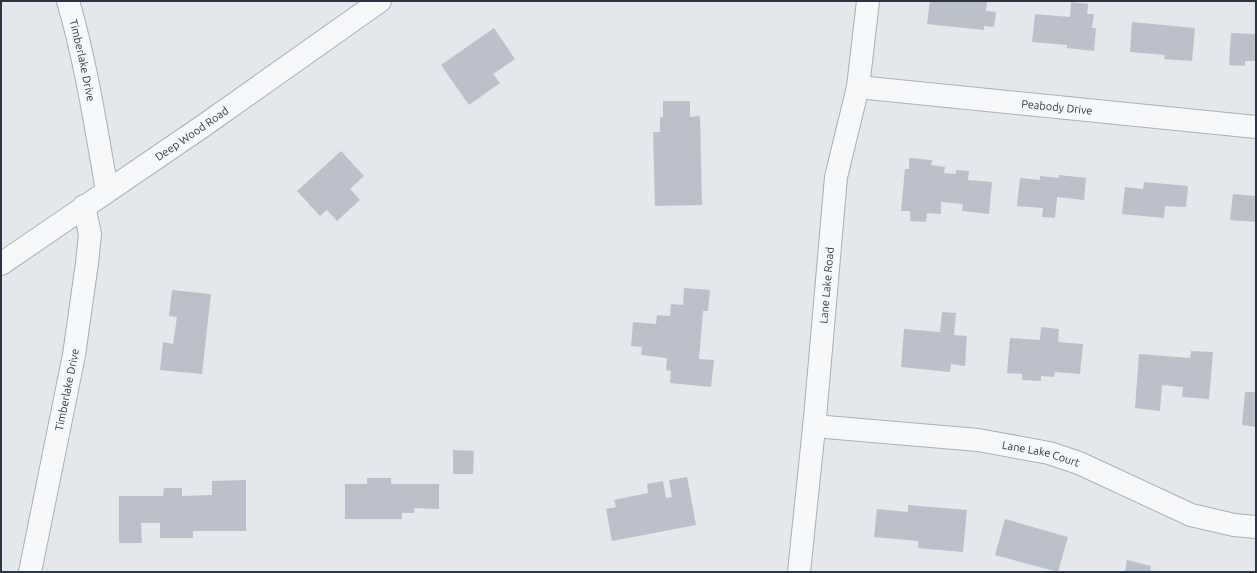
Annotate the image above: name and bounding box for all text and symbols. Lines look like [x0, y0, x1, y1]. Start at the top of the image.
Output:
street label: Timberlake Drive [67, 18, 97, 102]
street label: Peabody Drive [1021, 97, 1093, 117]
street label: Deep Wood Road [153, 104, 231, 163]
street label: Lane Lake Road [817, 247, 836, 324]
street label: Timberlake Drive [53, 348, 81, 432]
street label: Lane Lake Court [1001, 439, 1082, 469]

